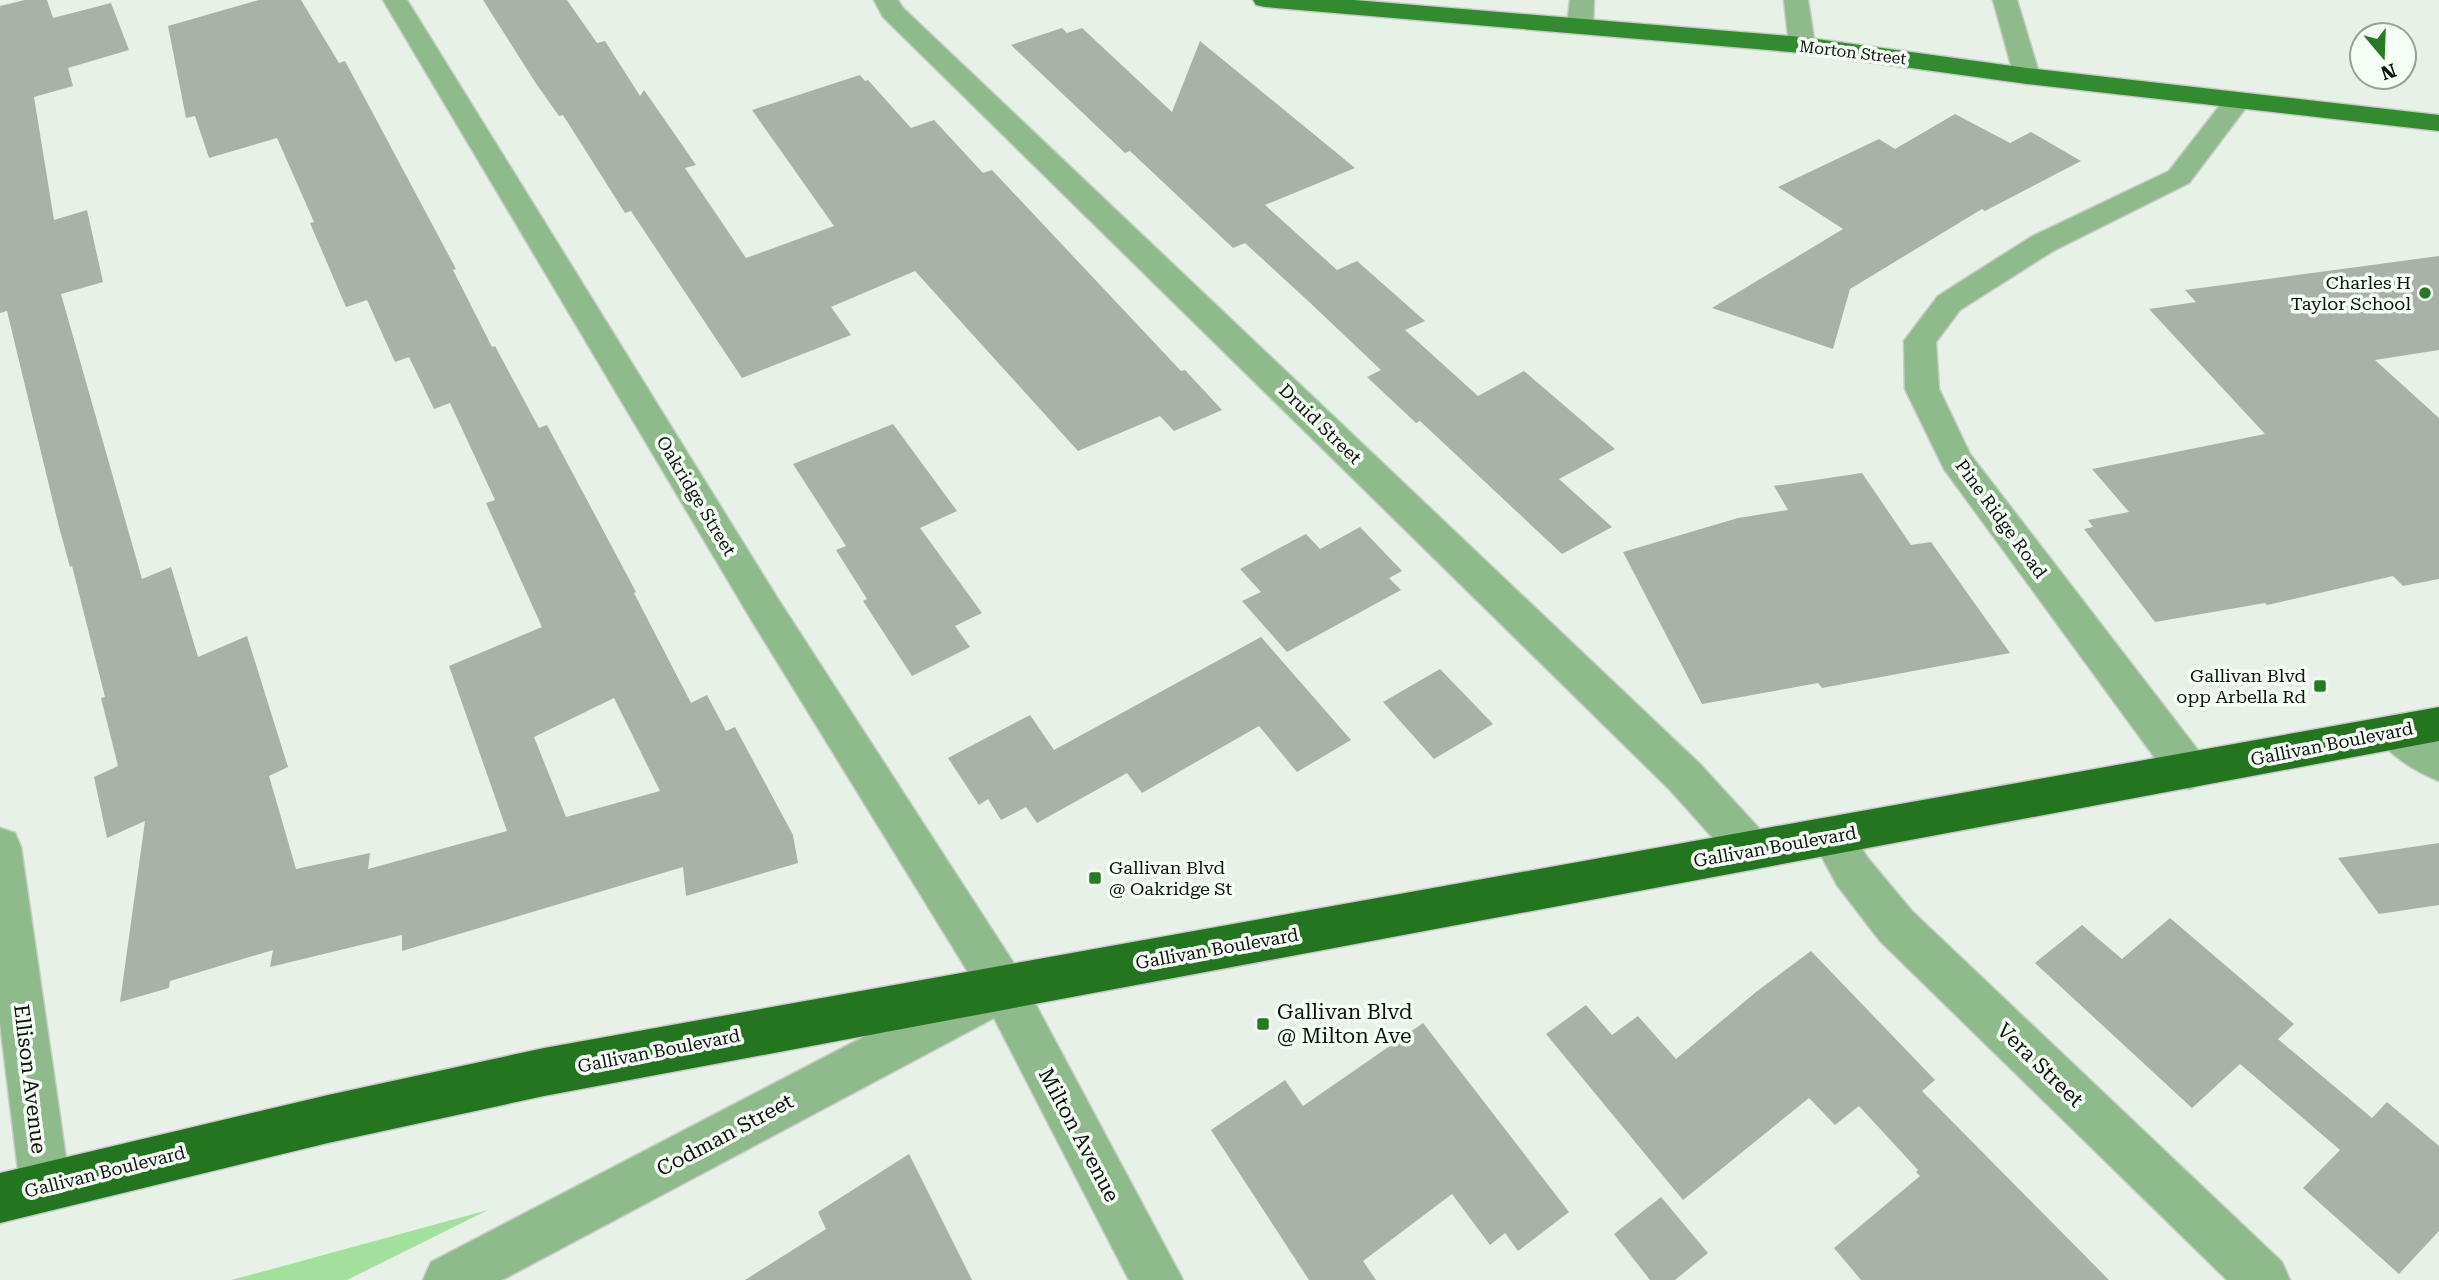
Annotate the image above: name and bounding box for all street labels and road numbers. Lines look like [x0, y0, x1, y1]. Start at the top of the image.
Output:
street label: Morton Street [1798, 37, 1908, 68]
street label: Druid Street [1275, 379, 1366, 468]
street label: Oakridge Street [652, 432, 741, 560]
street label: Pine Ridge Road [1951, 455, 2052, 583]
street label: Gallivan Boulevard [2249, 717, 2415, 770]
street label: Gallivan Boulevard [1692, 822, 1858, 871]
street label: Gallivan Boulevard [1134, 924, 1300, 973]
street label: Ellison Avenue [9, 1003, 51, 1155]
street label: Vera Street [1992, 1018, 2088, 1112]
street label: Gallivan Boulevard [576, 1024, 742, 1077]
street label: Milton Avenue [1034, 1064, 1124, 1206]
street label: Codman Street [653, 1089, 798, 1181]
street label: Gallivan Boulevard [22, 1141, 188, 1202]

